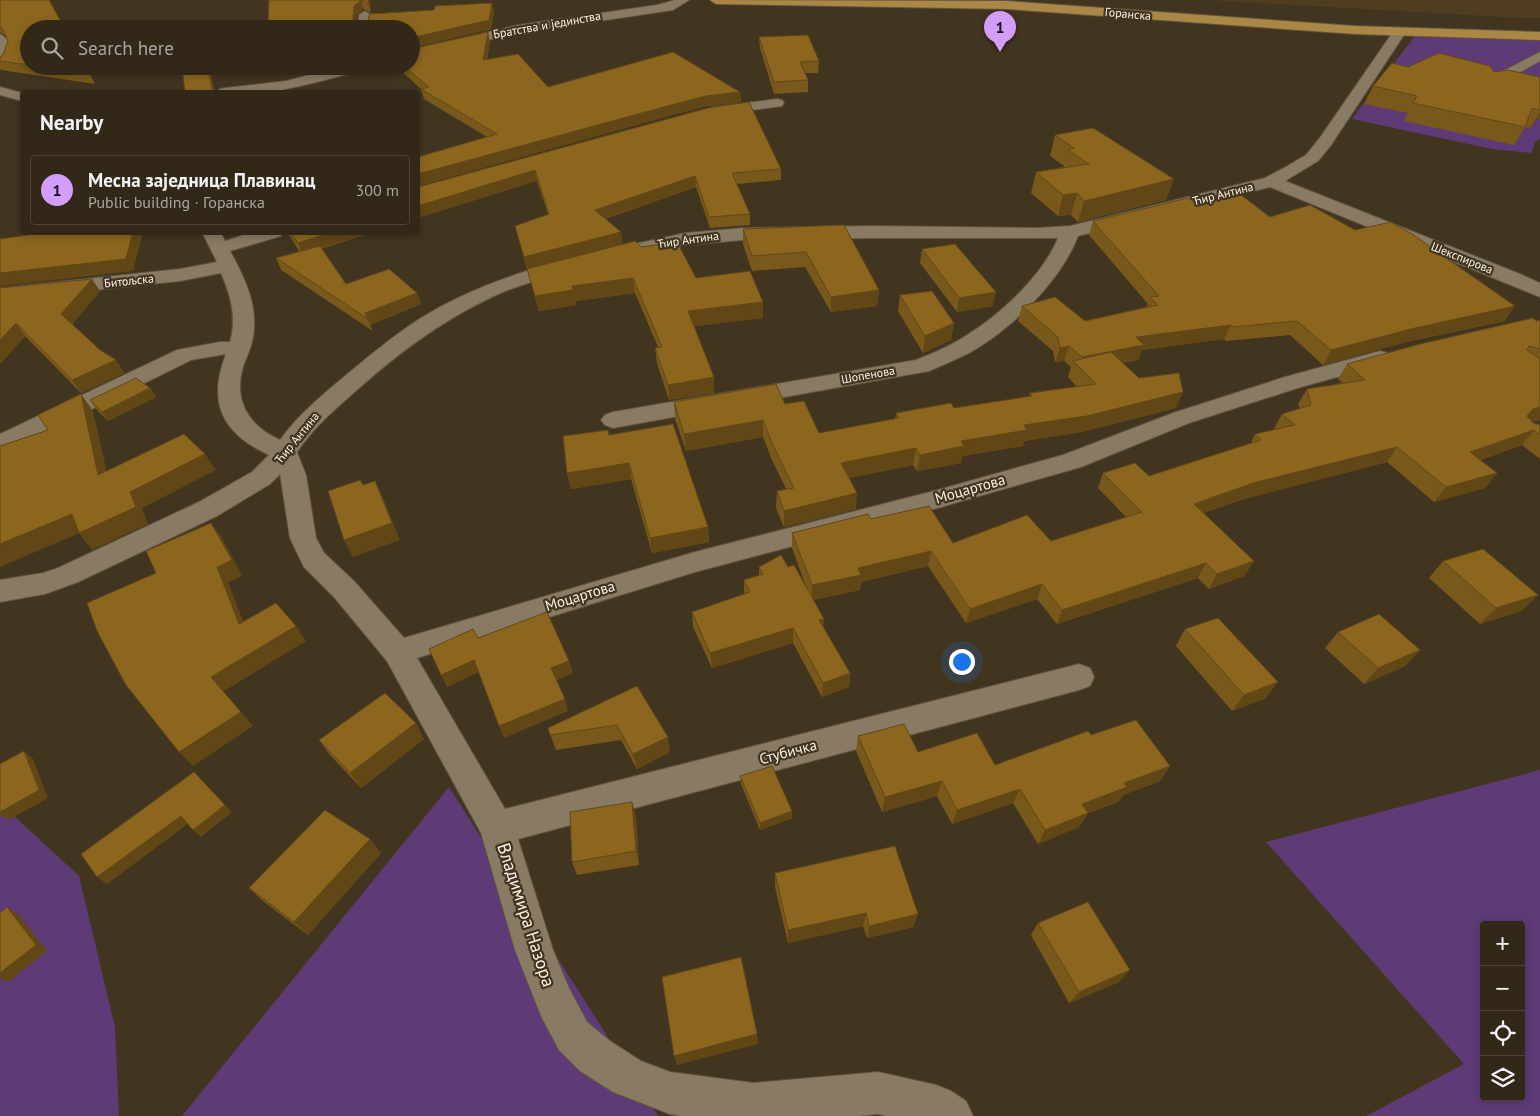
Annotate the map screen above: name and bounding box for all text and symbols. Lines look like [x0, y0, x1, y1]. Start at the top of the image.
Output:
street label: Горанска [1104, 4, 1152, 23]
street label: Братства и јединства [492, 8, 602, 41]
pin: 1 [984, 11, 1016, 52]
search box [20, 20, 420, 75]
icon: search [38, 34, 66, 62]
text: Search here [78, 36, 174, 60]
text: Nearby [40, 109, 103, 136]
text: Месна заједница Плавинац [88, 168, 315, 192]
street label: Ћир Антина [1191, 179, 1255, 208]
text: 1 [52, 180, 62, 200]
text: 300 m [356, 180, 399, 200]
text: Public building · Горанска [88, 192, 265, 212]
street label: Ћир Антина [656, 228, 720, 251]
street label: Шекспирова [1429, 238, 1495, 277]
street label: Битољска [103, 270, 155, 291]
street label: Шопенова [840, 362, 896, 387]
street label: Ћир Антина [271, 409, 322, 467]
street label: Моцартова [933, 469, 1007, 508]
street label: Моцартова [543, 576, 617, 615]
your location [949, 649, 975, 675]
street label: Стубичка [757, 735, 819, 768]
street label: Владимира Назора [492, 840, 561, 990]
map controls [1480, 921, 1525, 1101]
button: + [1480, 921, 1525, 966]
button: − [1480, 966, 1525, 1011]
button: locate [1480, 1011, 1525, 1056]
button: layers [1480, 1056, 1525, 1101]

